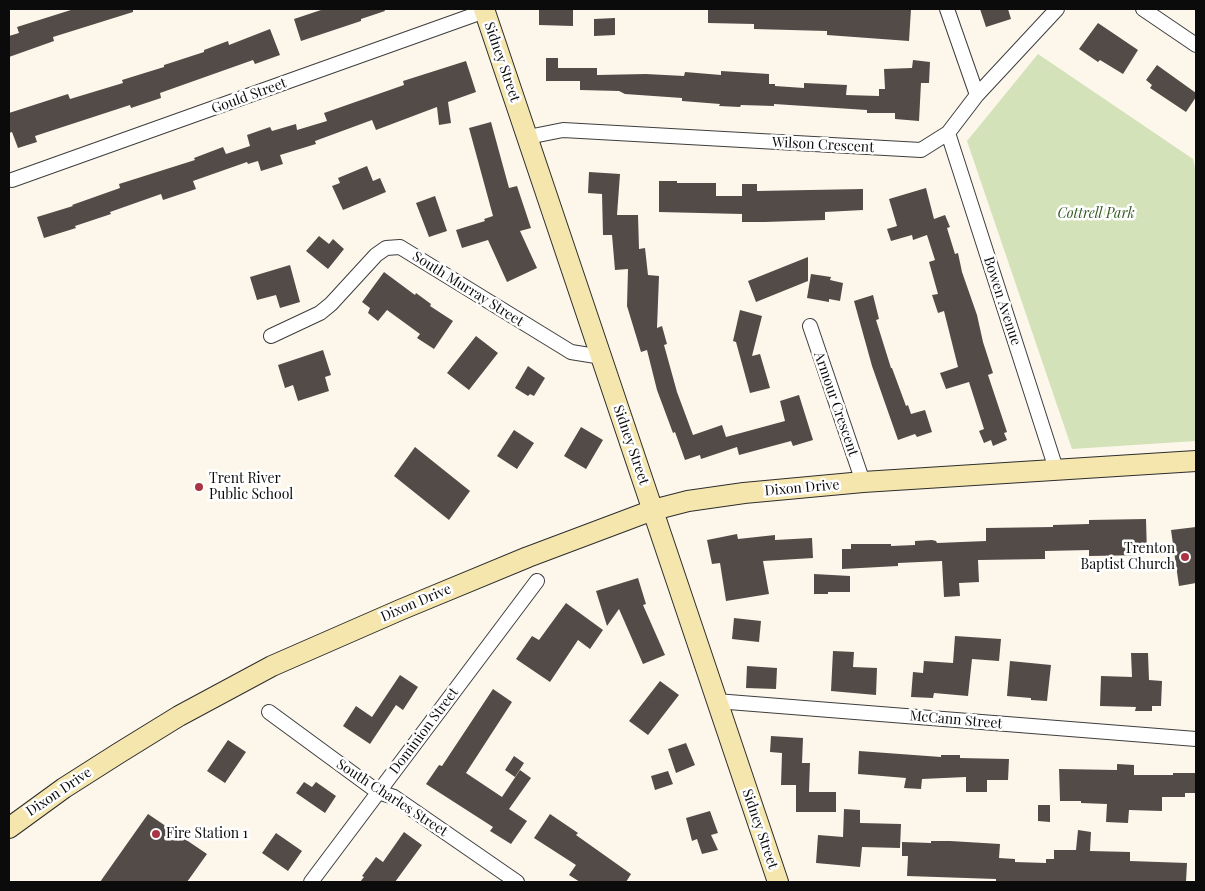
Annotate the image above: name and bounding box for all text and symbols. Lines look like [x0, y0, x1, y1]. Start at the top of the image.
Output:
street label: Sidney Street [481, 20, 523, 104]
street label: Gould Street [209, 75, 289, 117]
street label: Wilson Crescent [771, 134, 875, 156]
park label: Cottrell Park [1057, 206, 1135, 222]
street label: South Murray Street [409, 248, 527, 330]
street label: Bowen Avenue [980, 255, 1024, 347]
street label: Armour Crescent [810, 350, 862, 458]
street label: Sidney Street [610, 403, 652, 487]
place label: Trent River Public School [209, 471, 293, 504]
street label: Dixon Drive [764, 476, 840, 500]
marker: Trent River Public School [193, 481, 205, 493]
place label: Trenton Baptist Church [1080, 541, 1175, 574]
marker: Trenton Baptist Church [1179, 551, 1191, 563]
street label: Dixon Drive [378, 581, 454, 625]
street label: Dominion Street [386, 684, 462, 778]
street label: McCann Street [909, 708, 1003, 732]
street label: South Charles Street [333, 756, 451, 840]
street label: Dixon Drive [23, 764, 95, 820]
street label: Sidney Street [739, 787, 781, 871]
place label: Fire Station 1 [166, 826, 248, 842]
marker: Fire Station 1 [150, 828, 162, 840]

